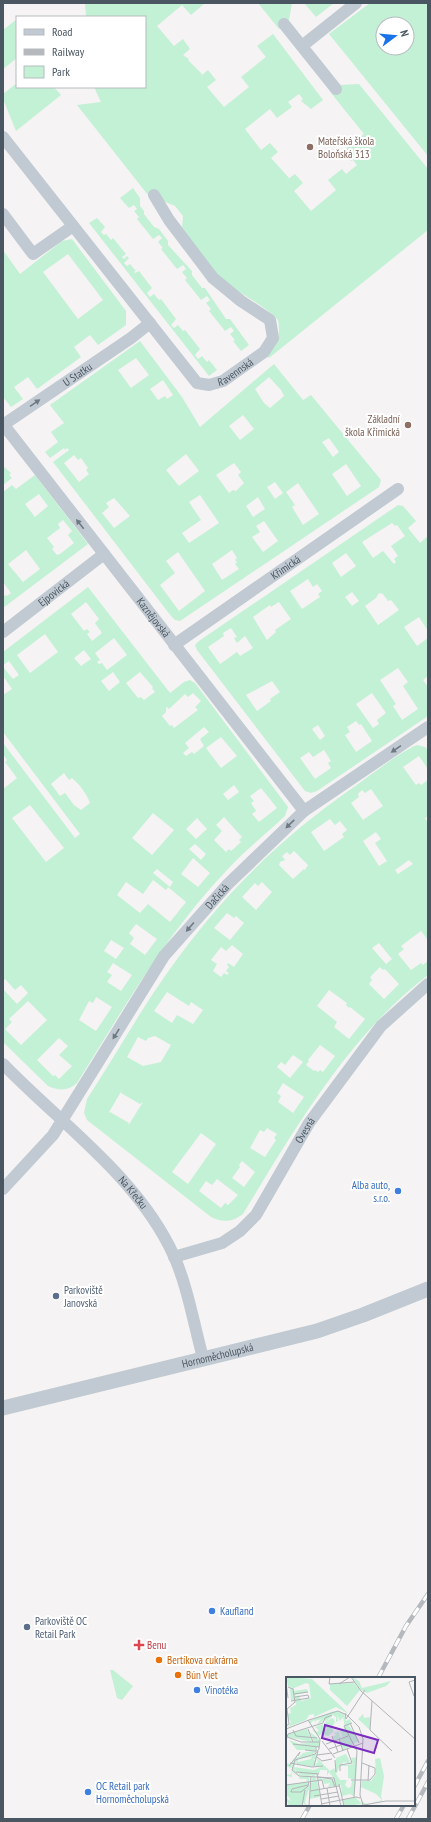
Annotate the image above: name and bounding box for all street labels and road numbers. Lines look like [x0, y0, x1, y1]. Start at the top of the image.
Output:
street label: Ravennská [216, 355, 256, 389]
street label: U Statku [60, 359, 95, 389]
street label: Křimická [268, 552, 303, 582]
street label: Ejpovická [35, 576, 72, 609]
street label: Kaznějovská [134, 595, 173, 640]
street label: Dačická [202, 881, 232, 912]
street label: Ovesná [292, 1114, 318, 1146]
street label: Na Křečku [115, 1173, 151, 1212]
street label: Hornoměcholupská [181, 1340, 255, 1371]

